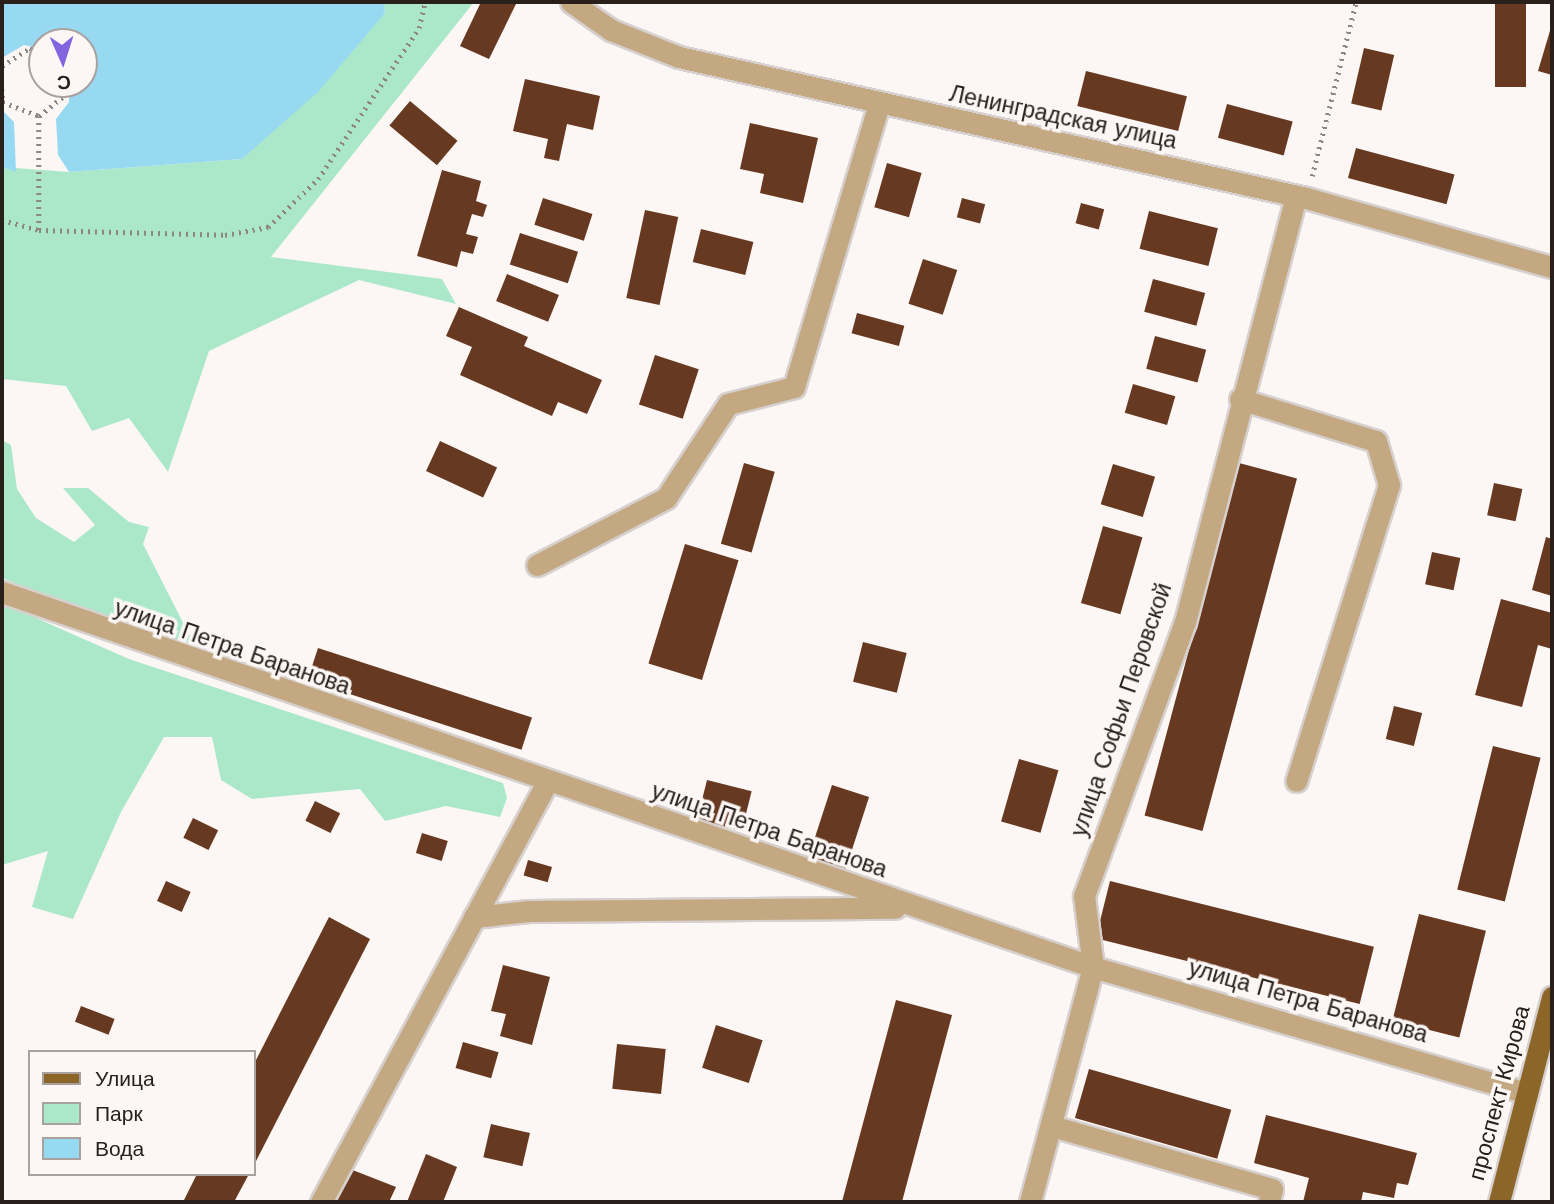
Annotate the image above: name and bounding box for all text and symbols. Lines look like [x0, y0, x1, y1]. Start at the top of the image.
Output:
north arrow [28, 28, 98, 98]
text: С [57, 71, 71, 94]
street label: Ленинградская улица [947, 80, 1179, 156]
street label: улица Софьи Перовской [1066, 580, 1178, 840]
street label: улица Петра Баранова [111, 595, 353, 701]
street label: улица Петра Баранова [648, 778, 890, 884]
street label: улица Петра Баранова [1185, 955, 1431, 1049]
street label: проспект Кирова [1463, 1002, 1537, 1184]
legend [28, 1050, 256, 1176]
text: Улица [95, 1066, 155, 1091]
text: Парк [95, 1101, 143, 1126]
text: Вода [95, 1136, 144, 1161]

